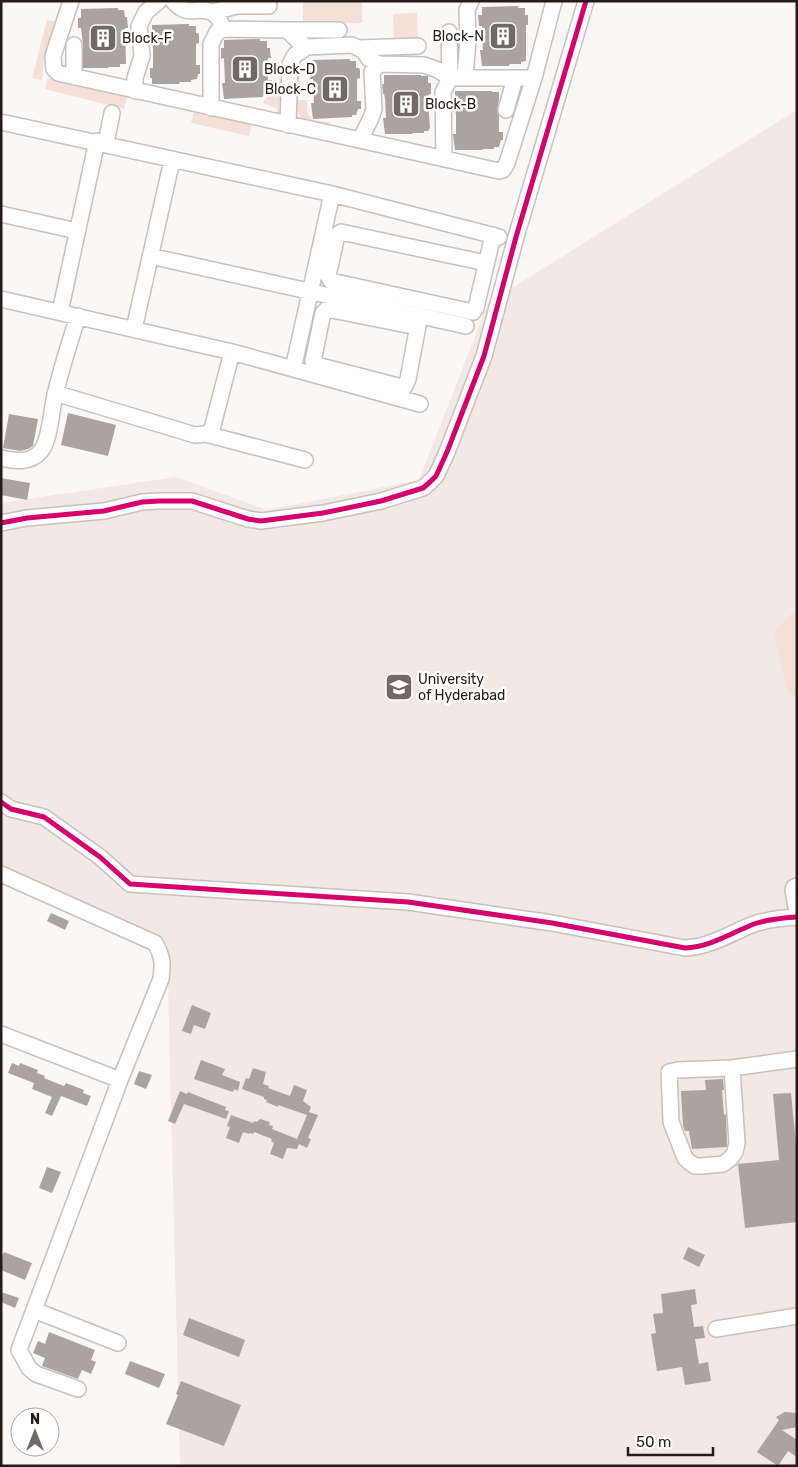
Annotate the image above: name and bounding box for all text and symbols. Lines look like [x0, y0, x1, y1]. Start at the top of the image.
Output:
building icon: Block-N [488, 21, 518, 51]
building icon: Block-F [88, 23, 118, 53]
place label: Block-N [432, 28, 484, 45]
place label: Block-F [122, 30, 172, 47]
building icon: Block-D [230, 54, 260, 84]
place label: Block-D [264, 61, 315, 78]
building icon: Block-C [320, 74, 350, 104]
place label: Block-C [265, 81, 316, 98]
building icon: Block-B [391, 89, 421, 119]
place label: Block-B [425, 96, 476, 113]
place label: University of Hyderabad [418, 671, 505, 704]
school or university icon: University of Hyderabad [384, 672, 414, 702]
north arrow [10, 1407, 60, 1457]
text: N [30, 1411, 40, 1428]
scale bar [628, 1424, 713, 1456]
text: 50 m [636, 1433, 671, 1451]

